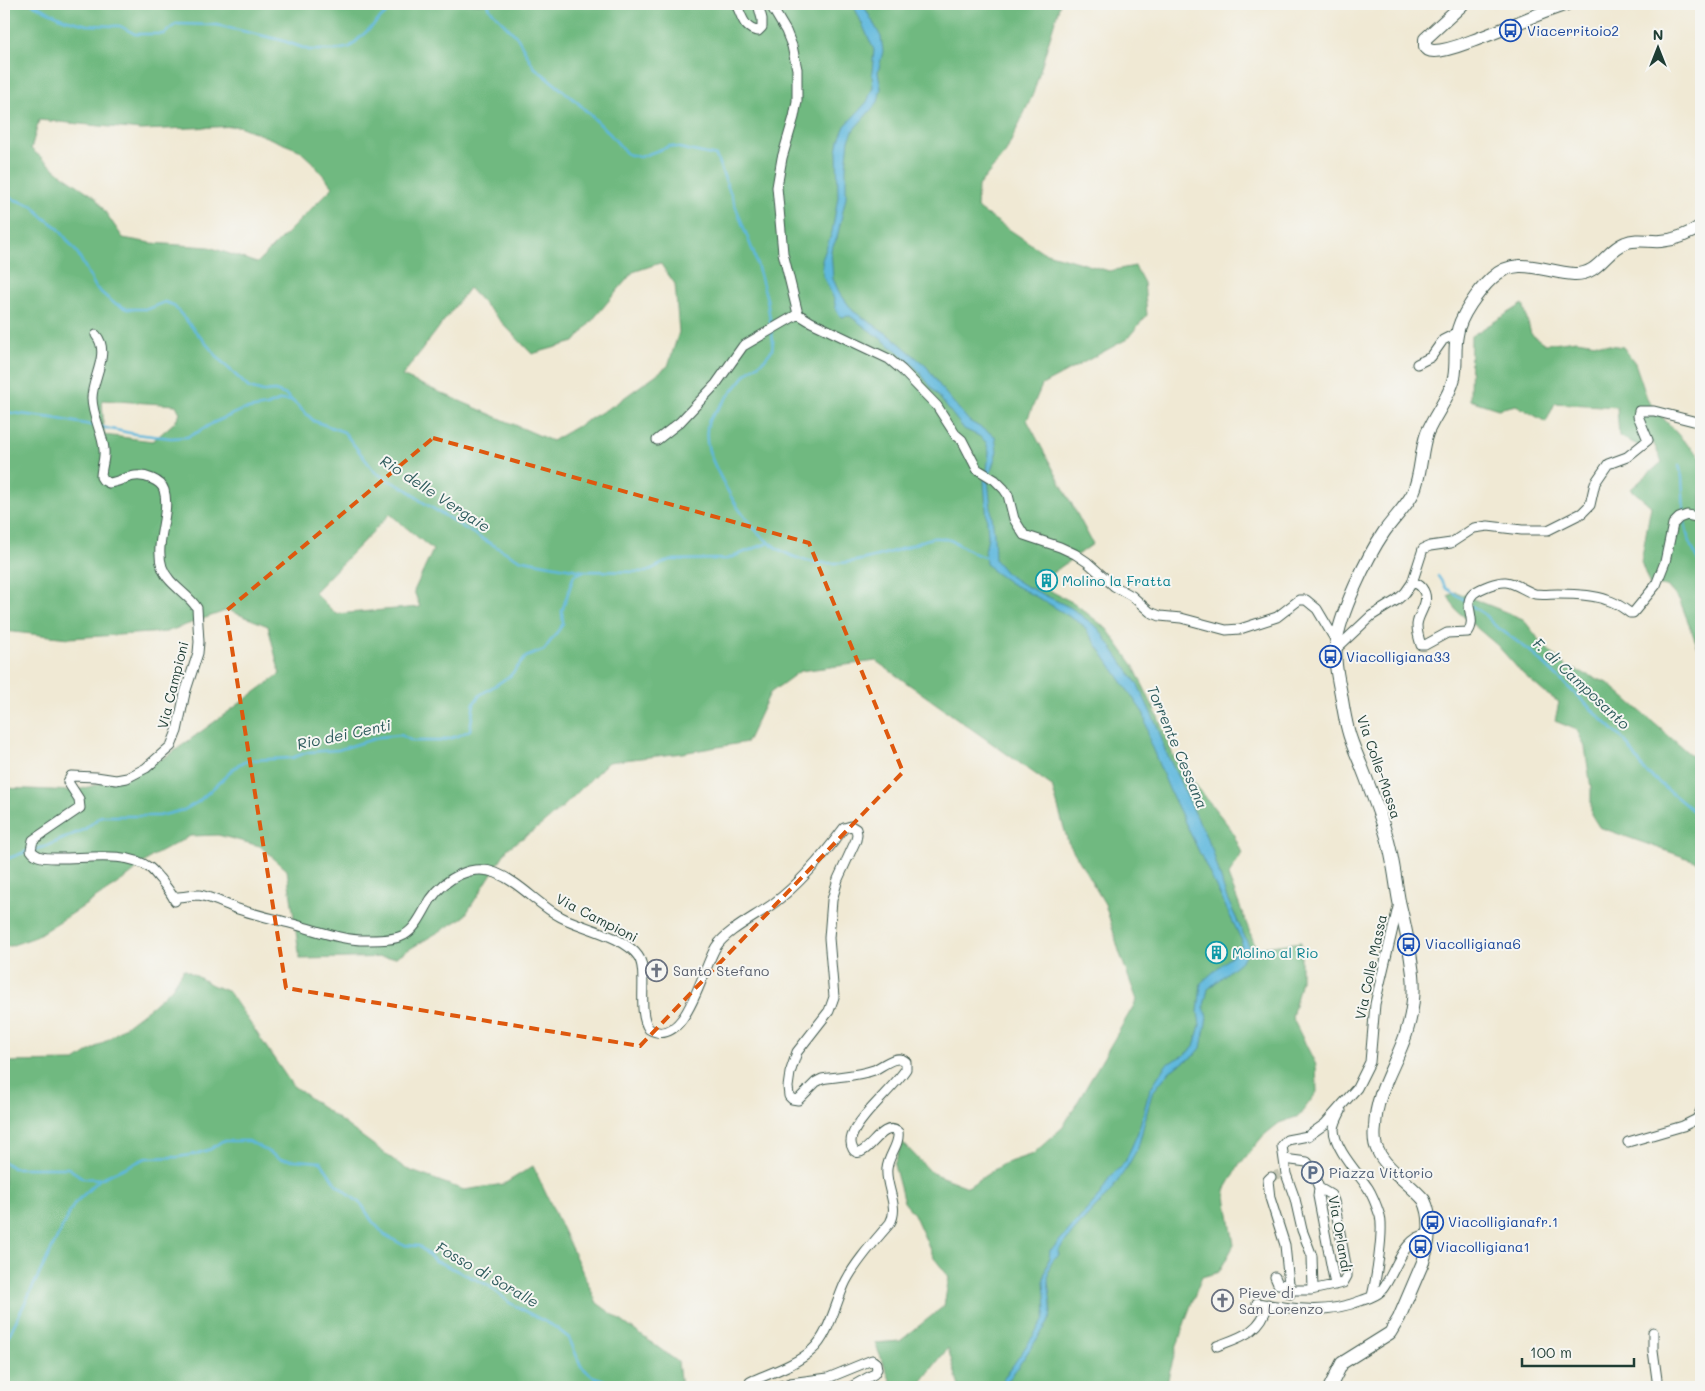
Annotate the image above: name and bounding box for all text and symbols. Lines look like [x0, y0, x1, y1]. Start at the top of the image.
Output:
bus stop icon: Viacerritoio2 [1499, 19, 1523, 43]
place label: Viacerritoio2 [1527, 21, 1619, 40]
north arrow [1632, 22, 1682, 72]
text: N [1653, 25, 1663, 44]
water label: Rio delle Vergaie [377, 450, 494, 536]
building icon: Molino la Fratta [1034, 569, 1058, 593]
place label: Molino la Fratta [1062, 571, 1171, 590]
water label: F. di Camposanto [1529, 633, 1635, 733]
street label: Via Campioni [152, 639, 193, 731]
bus stop icon: Viacolligiana33 [1318, 645, 1342, 669]
place label: Viacolligiana33 [1346, 647, 1450, 666]
water label: Torrente Cessana [1143, 682, 1213, 811]
street label: Via Colle-Massa [1353, 712, 1406, 821]
water label: Rio dei Centi [295, 714, 393, 754]
street label: Via Campioni [553, 889, 641, 946]
street label: Via Colle Massa [1350, 913, 1391, 1021]
bus stop icon: Viacolligiana6 [1397, 932, 1421, 956]
place label: Viacolligiana6 [1425, 934, 1521, 953]
building icon: Molino al Rio [1204, 941, 1228, 965]
place label: Molino al Rio [1232, 943, 1318, 962]
church icon: Santo Stefano [645, 959, 669, 983]
place label: Santo Stefano [673, 961, 769, 980]
parking icon: Piazza Vittorio [1301, 1161, 1325, 1185]
place label: Piazza Vittorio [1329, 1163, 1433, 1182]
street label: Via Orlandi [1324, 1194, 1357, 1274]
bus stop icon: Viacolligianafr.1 [1420, 1210, 1444, 1234]
place label: Viacolligianafr.1 [1448, 1212, 1558, 1231]
bus stop icon: Viacolligiana1 [1408, 1235, 1432, 1259]
water label: Fosso di Soralle [432, 1237, 543, 1312]
place label: Viacolligiana1 [1436, 1237, 1530, 1256]
place label: Pieve di San Lorenzo [1239, 1283, 1323, 1318]
church icon: Pieve di San Lorenzo [1211, 1289, 1235, 1313]
scale bar [1522, 1336, 1635, 1368]
text: 100 m [1530, 1342, 1572, 1362]

